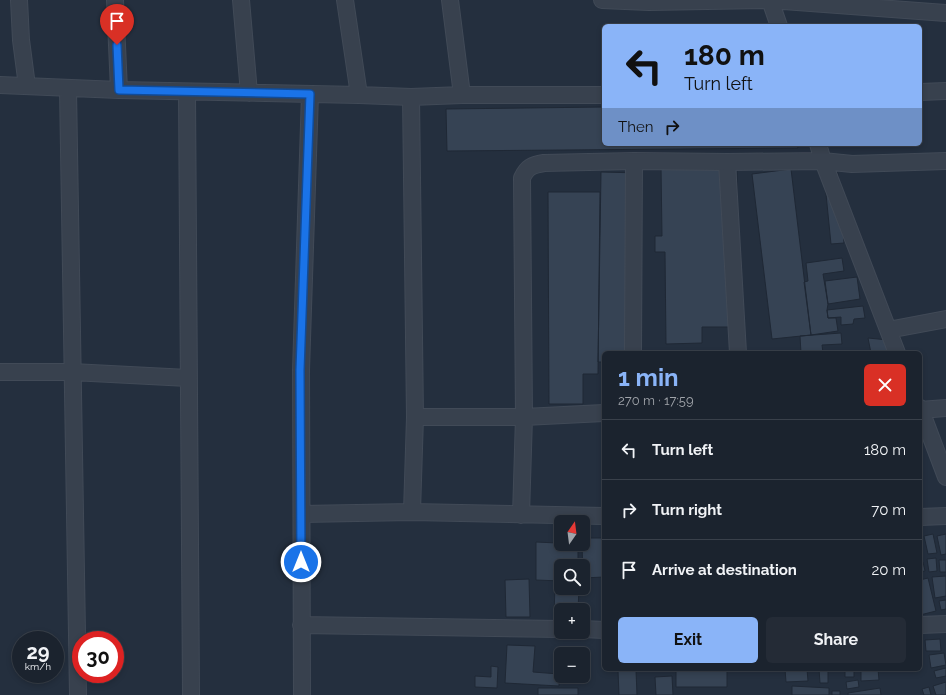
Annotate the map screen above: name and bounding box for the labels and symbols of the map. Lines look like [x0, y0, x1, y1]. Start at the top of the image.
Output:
pin [100, 4, 134, 45]
north arrow [554, 515, 590, 551]
position arrow [280, 541, 322, 583]
speed limit sign: 30 [72, 631, 124, 683]

